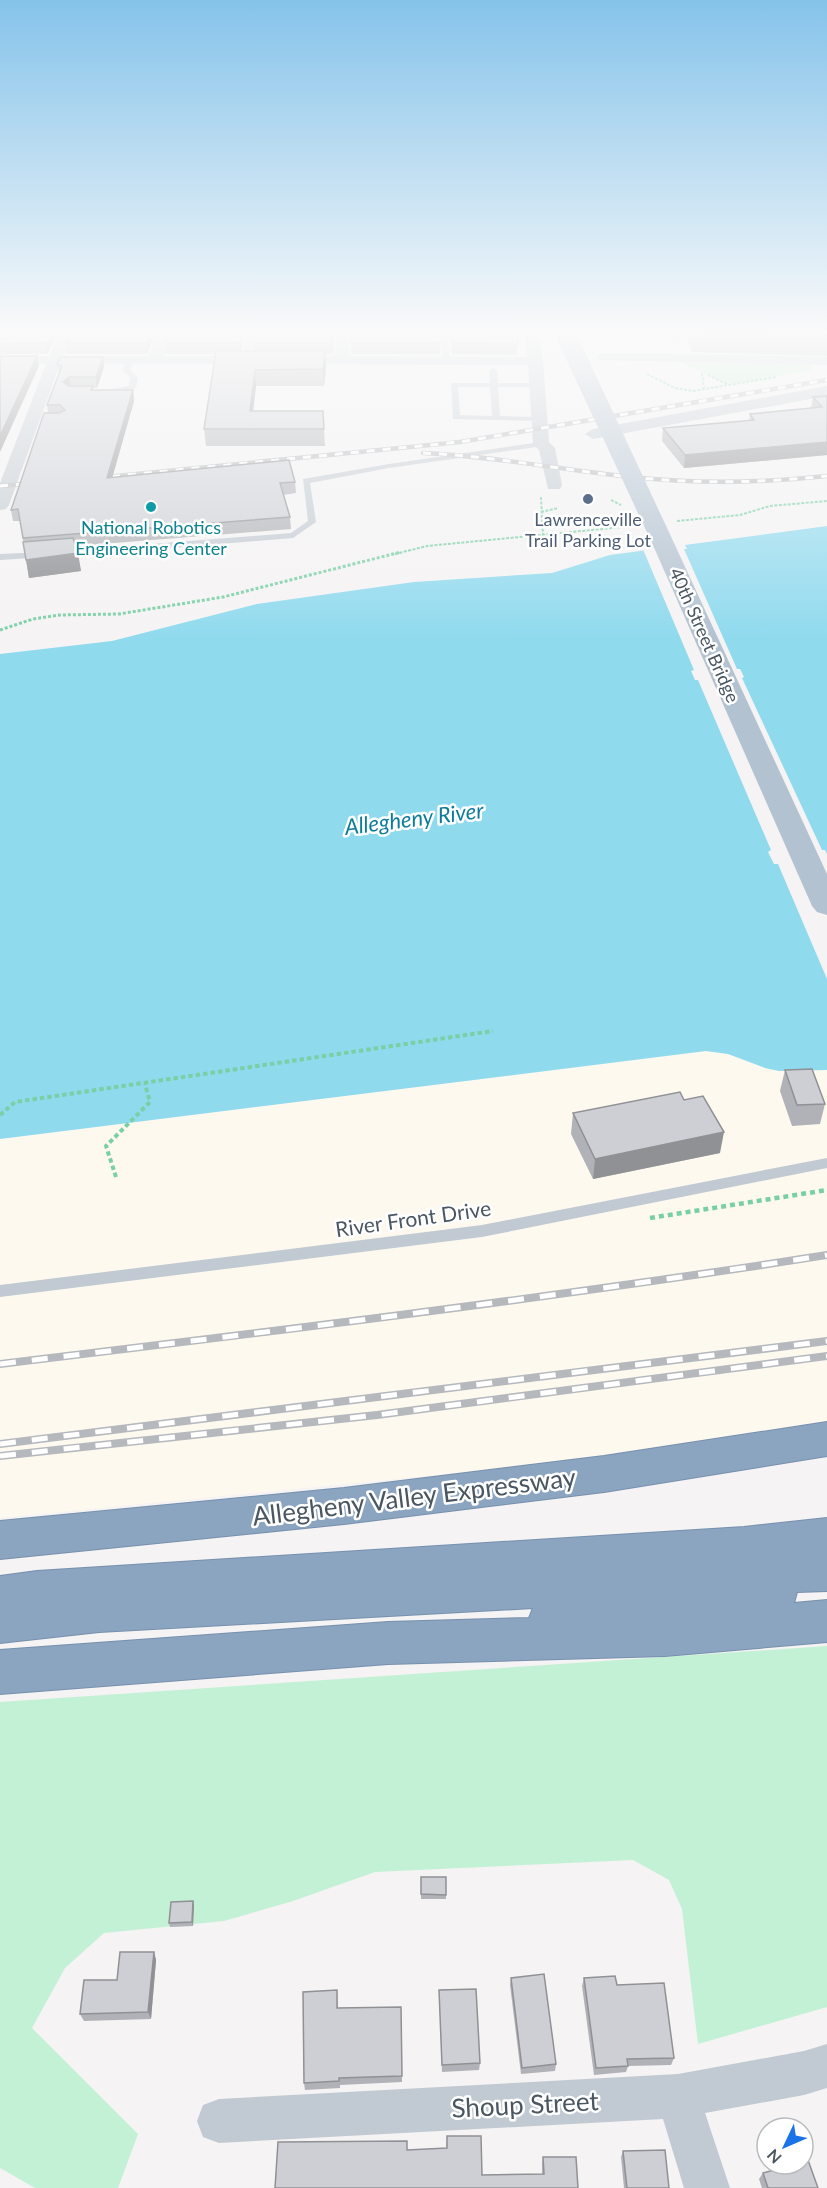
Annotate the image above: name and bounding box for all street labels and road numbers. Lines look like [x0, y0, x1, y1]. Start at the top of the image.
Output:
street label: 40th Street Bridge [665, 564, 745, 706]
street label: River Front Drive [334, 1195, 492, 1241]
street label: Allegheny Valley Expressway [250, 1460, 578, 1532]
street label: Shoup Street [451, 2084, 600, 2124]

